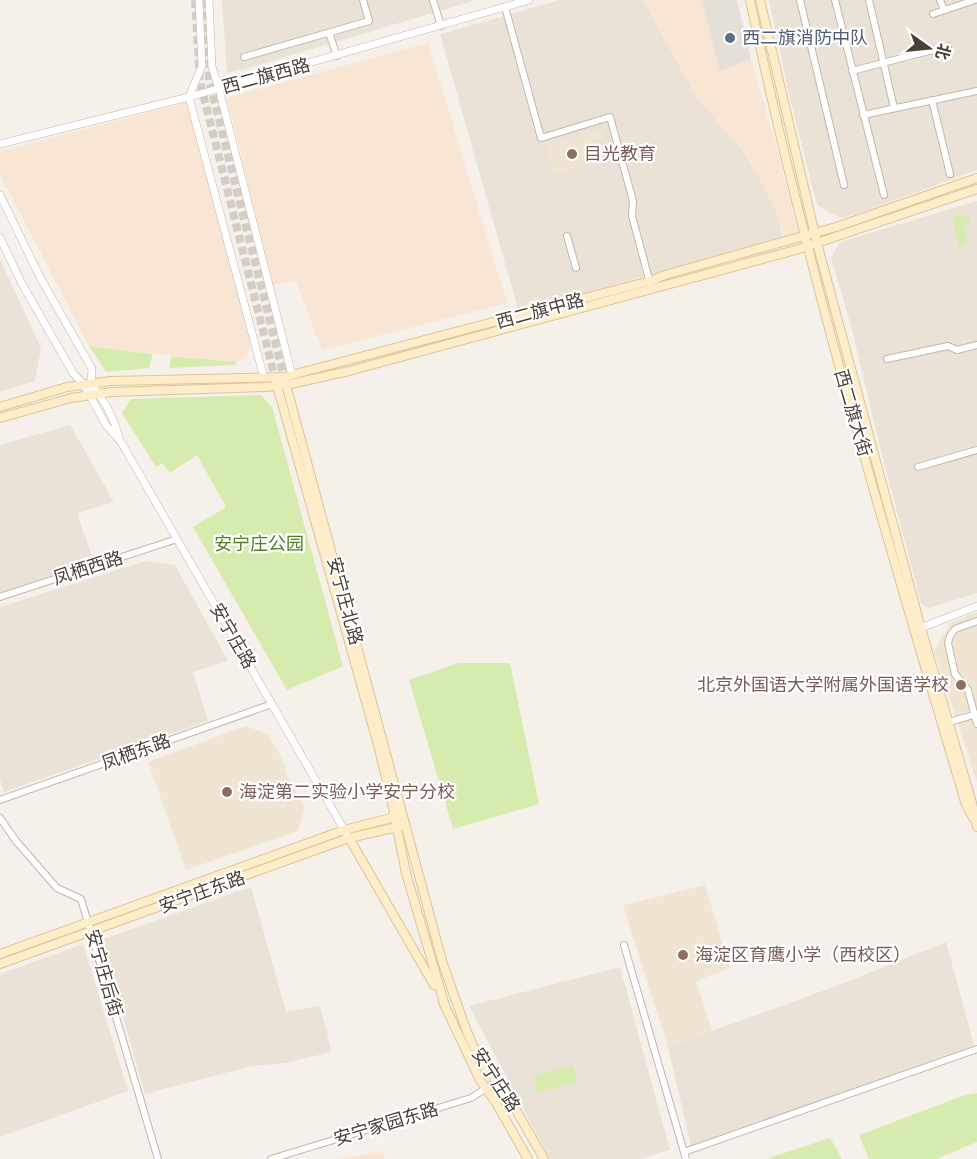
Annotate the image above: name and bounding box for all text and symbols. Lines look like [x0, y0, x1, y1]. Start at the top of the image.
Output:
north arrow [899, 18, 959, 78]
place label: 西二旗消防中队 [742, 27, 868, 48]
marker: 西二旗消防中队 [723, 31, 737, 45]
text: 北 [932, 42, 954, 62]
street label: 西二旗西路 [220, 54, 312, 97]
place label: 目光教育 [584, 143, 656, 164]
marker: 目光教育 [565, 147, 579, 161]
street label: 西二旗中路 [494, 289, 586, 332]
street label: 西二旗大街 [831, 367, 876, 459]
park label: 安宁庄公园 [214, 533, 304, 554]
street label: 凤栖西路 [50, 546, 125, 589]
street label: 安宁庄北路 [324, 555, 367, 647]
street label: 安宁庄路 [206, 599, 261, 672]
place label: 北京外国语大学附属外国语学校 [697, 674, 949, 695]
marker: 北京外国语大学附属外国语学校 [954, 678, 968, 692]
street label: 凤栖东路 [98, 729, 173, 774]
place label: 海淀第二实验小学安宁分校 [239, 781, 455, 802]
marker: 海淀第二实验小学安宁分校 [220, 785, 234, 799]
street label: 安宁庄东路 [156, 866, 248, 917]
street label: 安宁庄后街 [82, 927, 127, 1019]
place label: 海淀区育鹰小学（西校区） [695, 944, 911, 965]
marker: 海淀区育鹰小学（西校区） [676, 948, 690, 962]
street label: 安宁庄路 [468, 1044, 525, 1116]
street label: 安宁家园东路 [331, 1098, 441, 1149]

